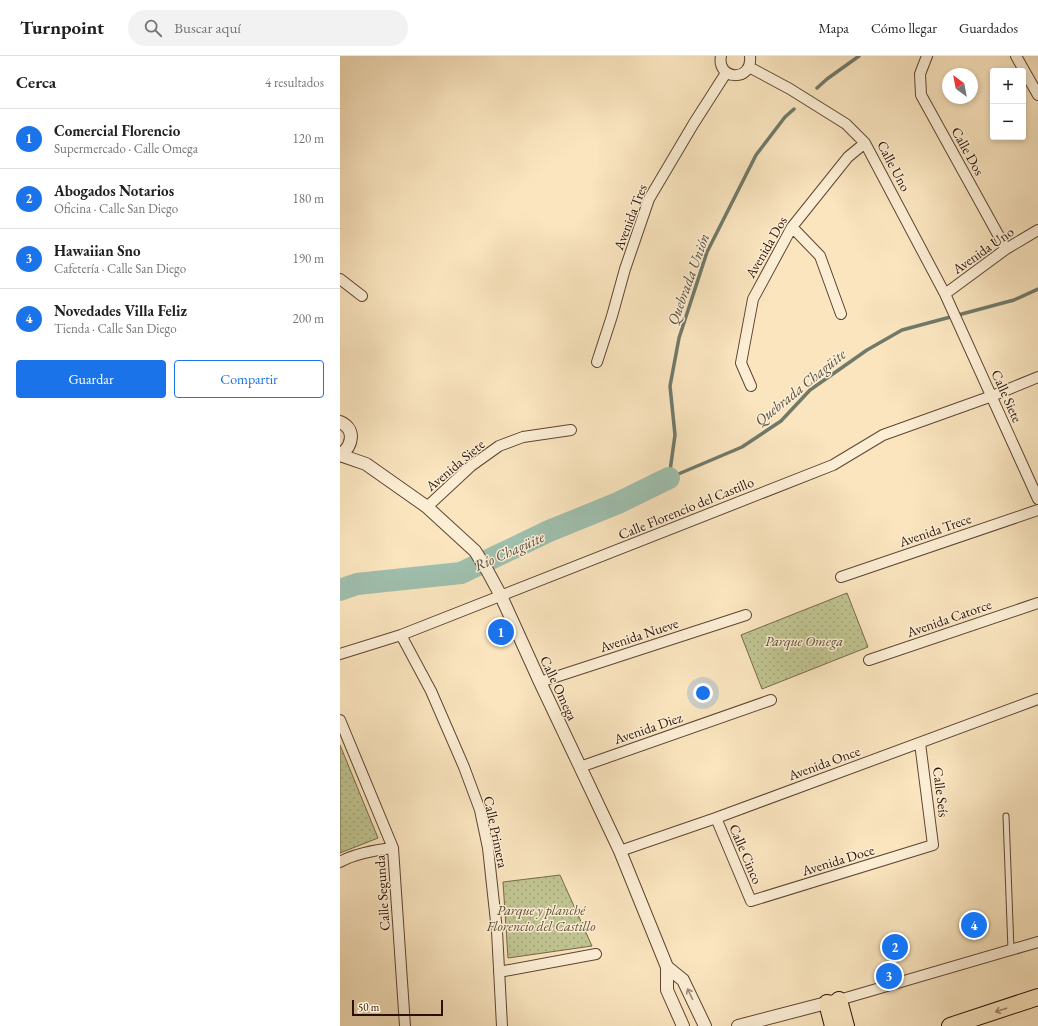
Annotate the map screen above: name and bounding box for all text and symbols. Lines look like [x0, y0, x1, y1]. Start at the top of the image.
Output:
search box [128, 10, 408, 46]
text: Turnpoint [20, 15, 104, 40]
icon: search [142, 17, 164, 39]
text: Buscar aquí [174, 18, 241, 37]
text: Mapa [818, 19, 849, 37]
text: Cómo llegar [871, 19, 937, 37]
text: Guardados [959, 19, 1018, 37]
north arrow [942, 68, 978, 104]
map controls [990, 68, 1026, 140]
button: + [990, 68, 1026, 104]
text: Cerca [16, 71, 56, 93]
text: 4 resultados [265, 74, 324, 91]
button: − [990, 104, 1026, 140]
text: Comercial Florencio [54, 121, 180, 140]
street label: Calle Dos [947, 124, 989, 179]
text: 1 [26, 130, 32, 147]
text: 120 m [293, 130, 324, 147]
street label: Calle Uno [873, 137, 915, 195]
text: Supermercado · Calle Omega [54, 140, 198, 157]
text: Abogados Notarios [54, 181, 174, 200]
street label: Avenida Tres [609, 181, 651, 253]
text: 2 [26, 190, 32, 207]
text: 180 m [293, 190, 324, 207]
text: Oficina · Calle San Diego [54, 200, 178, 217]
street label: Avenida Dos [741, 213, 791, 282]
street label: Avenida Uno [948, 222, 1017, 278]
water label: Quebrada Unión [663, 231, 713, 327]
text: Hawaiian Sno [54, 241, 141, 260]
text: 3 [26, 250, 32, 267]
text: 190 m [293, 250, 324, 267]
text: Cafetería · Calle San Diego [54, 260, 186, 277]
text: Novedades Villa Feliz [54, 301, 187, 320]
text: 4 [26, 310, 32, 327]
text: 200 m [293, 310, 324, 327]
text: Tienda · Calle San Diego [54, 320, 177, 337]
water label: Quebrada Chagüite [751, 344, 850, 430]
button: Guardar [16, 360, 166, 398]
button: Compartir [174, 360, 324, 398]
street label: Calle Siete [987, 367, 1027, 426]
street label: Avenida Siete [421, 435, 489, 496]
street label: Calle Florencio del Castillo [616, 473, 756, 543]
street label: Avenida Trece [896, 509, 974, 551]
water label: Río Chagüite [471, 527, 548, 575]
street label: Avenida Catorce [903, 595, 994, 641]
street label: Avenida Nueve [597, 614, 681, 656]
pin: 1 [488, 617, 514, 647]
park label: Parque Omega [765, 632, 843, 651]
street label: Calle Omega [536, 653, 582, 724]
your location [693, 683, 713, 703]
street label: Avenida Diez [611, 708, 685, 748]
street label: Avenida Once [785, 742, 863, 785]
street label: Calle Seís [929, 766, 953, 819]
street label: Calle Primera [480, 794, 512, 870]
street label: Calle Cinco [725, 821, 767, 887]
street label: Avenida Doce [799, 840, 877, 880]
street label: Calle Segunda [370, 854, 394, 932]
park label: Parque y planché Florencio del Castillo [485, 901, 596, 935]
pin: 4 [961, 910, 987, 940]
pin: 2 [882, 932, 908, 962]
pin: 3 [876, 961, 902, 991]
one-way arrow [686, 988, 693, 1000]
scale bar [352, 998, 443, 1017]
text: 50 m [358, 1000, 379, 1014]
one-way arrow [995, 1006, 1007, 1014]

